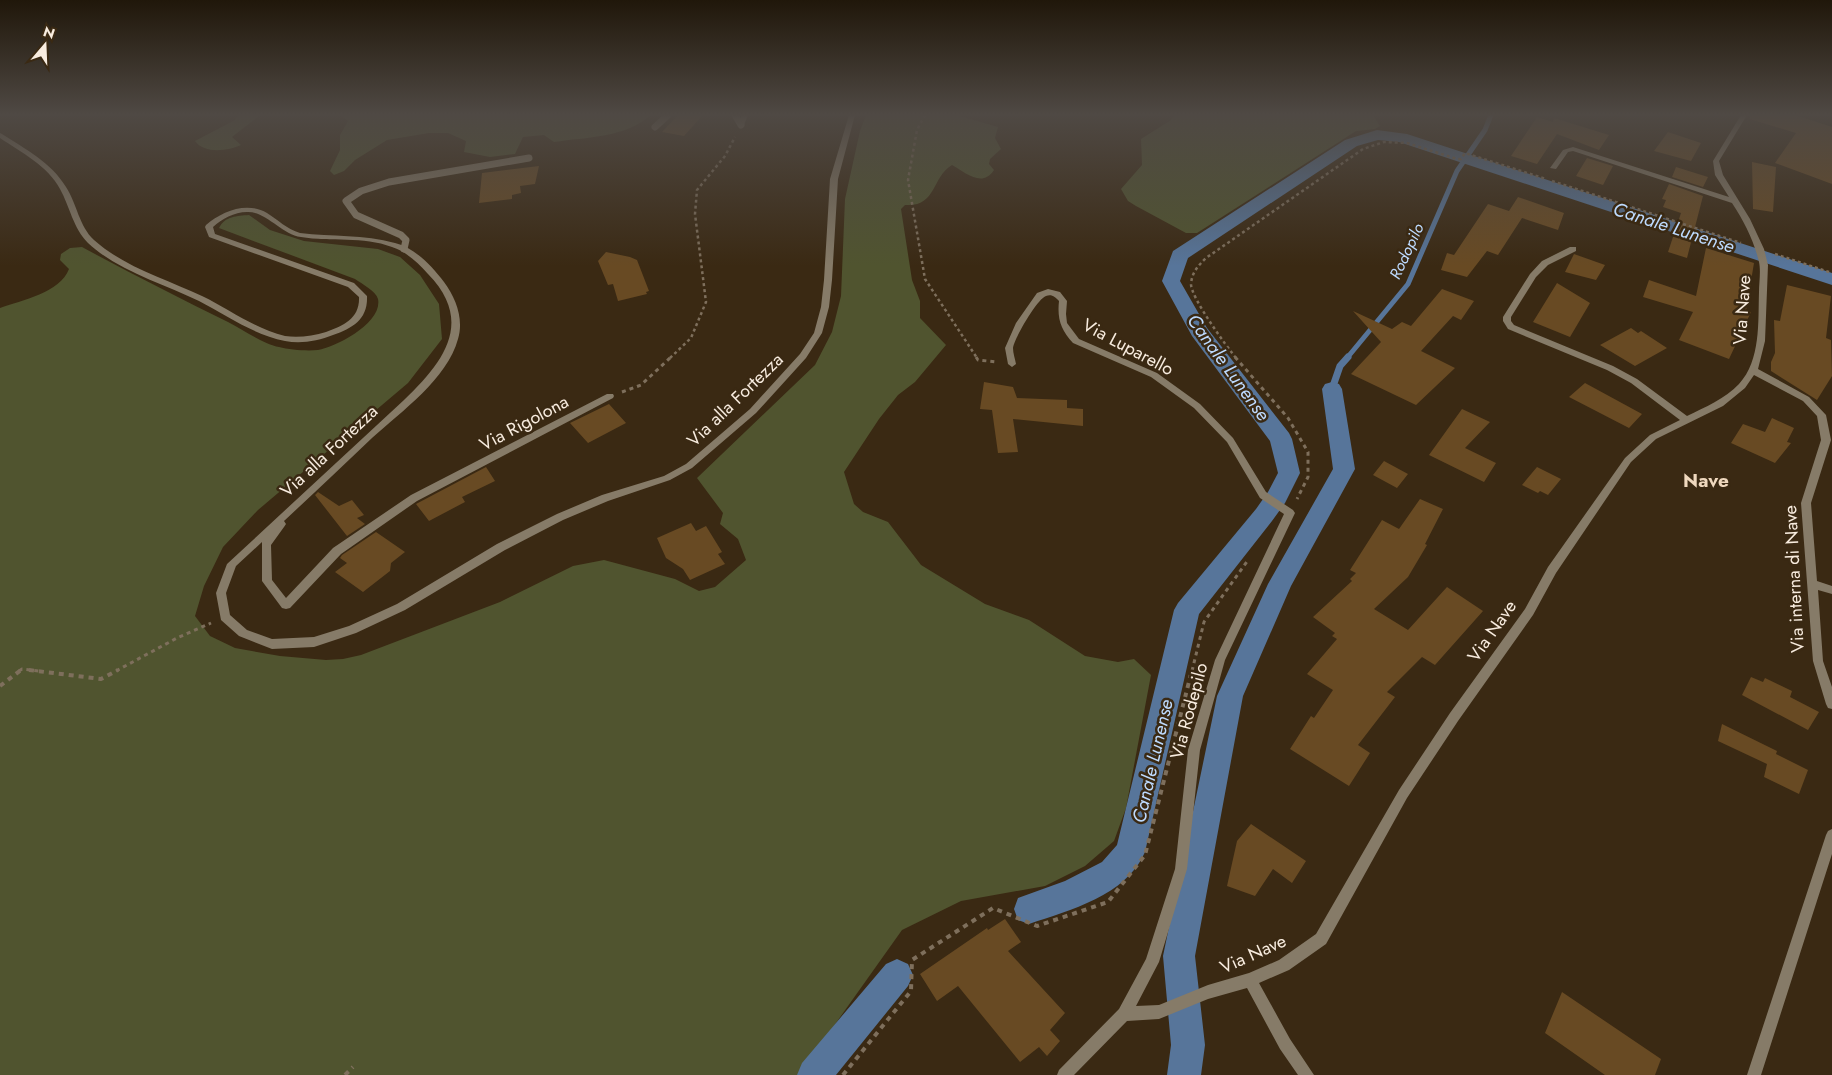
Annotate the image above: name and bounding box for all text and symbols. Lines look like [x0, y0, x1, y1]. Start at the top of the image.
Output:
north arrow [20, 20, 70, 70]
text: N [41, 21, 58, 44]
water label: Canale Lunense [1610, 195, 1738, 260]
water label: Rodopilo [1383, 219, 1430, 283]
street label: Via Nave [1727, 274, 1757, 346]
water label: Canale Lunense [1181, 308, 1277, 427]
street label: Via Luparello [1078, 312, 1178, 382]
street label: Via alla Fortezza [681, 347, 789, 453]
street label: Via Rigolona [475, 389, 573, 457]
street label: Via alla Fortezza [274, 399, 384, 503]
district label: Nave [1683, 467, 1729, 494]
street label: Via interna di Nave [1777, 505, 1811, 653]
street label: Via Nave [1461, 595, 1523, 667]
street label: Via Rodepilo [1164, 660, 1214, 762]
water label: Canale Lunense [1125, 696, 1180, 826]
street label: Via Nave [1216, 928, 1290, 980]

